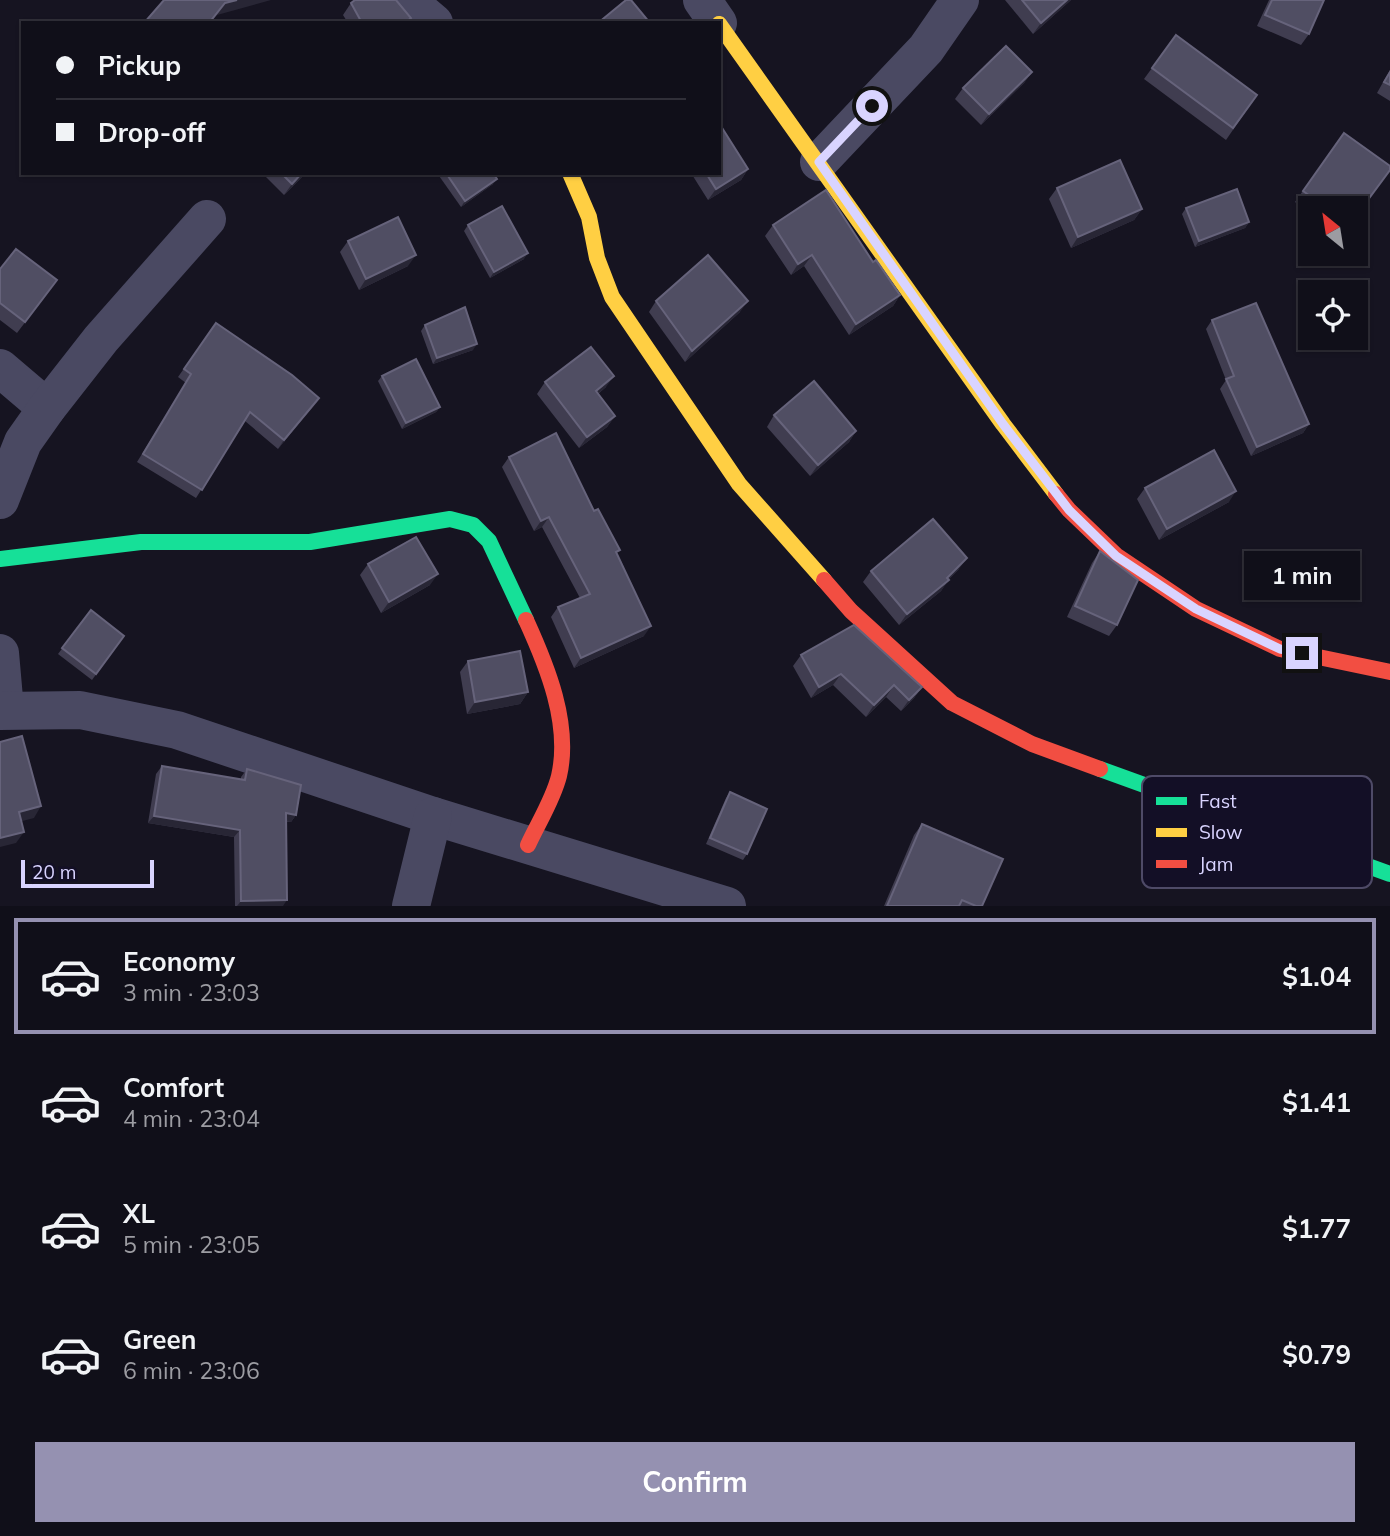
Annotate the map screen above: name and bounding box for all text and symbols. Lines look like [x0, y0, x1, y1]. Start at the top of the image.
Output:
text: Pickup [98, 49, 181, 82]
route start [856, 90, 888, 122]
text: Drop-off [98, 116, 205, 149]
north arrow [1298, 196, 1368, 266]
map controls [1298, 196, 1368, 350]
button: locate [1298, 280, 1368, 350]
callout: 1 min [1244, 552, 1360, 600]
text: 1 min [1272, 561, 1332, 590]
route end [1286, 637, 1318, 669]
legend [1142, 776, 1372, 888]
text: Fast [1199, 789, 1237, 813]
text: Slow [1199, 820, 1243, 844]
text: Jam [1199, 852, 1233, 876]
scale bar [21, 857, 154, 889]
text: 20 m [32, 860, 76, 884]
icon: car [39, 945, 102, 1008]
text: Economy [123, 945, 235, 978]
text: $1.04 [1282, 960, 1351, 993]
text: 3 min · 23:03 [123, 978, 260, 1007]
icon: car [39, 1071, 102, 1134]
text: Comfort [123, 1071, 224, 1104]
text: $1.41 [1282, 1086, 1351, 1119]
text: 4 min · 23:04 [123, 1104, 260, 1133]
icon: car [39, 1197, 102, 1260]
text: XL [123, 1197, 155, 1230]
text: $1.77 [1282, 1212, 1351, 1245]
text: 5 min · 23:05 [123, 1230, 260, 1259]
icon: car [39, 1323, 102, 1386]
text: Green [123, 1323, 196, 1356]
text: $0.79 [1282, 1338, 1351, 1371]
text: 6 min · 23:06 [123, 1356, 260, 1385]
button: Confirm [35, 1442, 1355, 1522]

